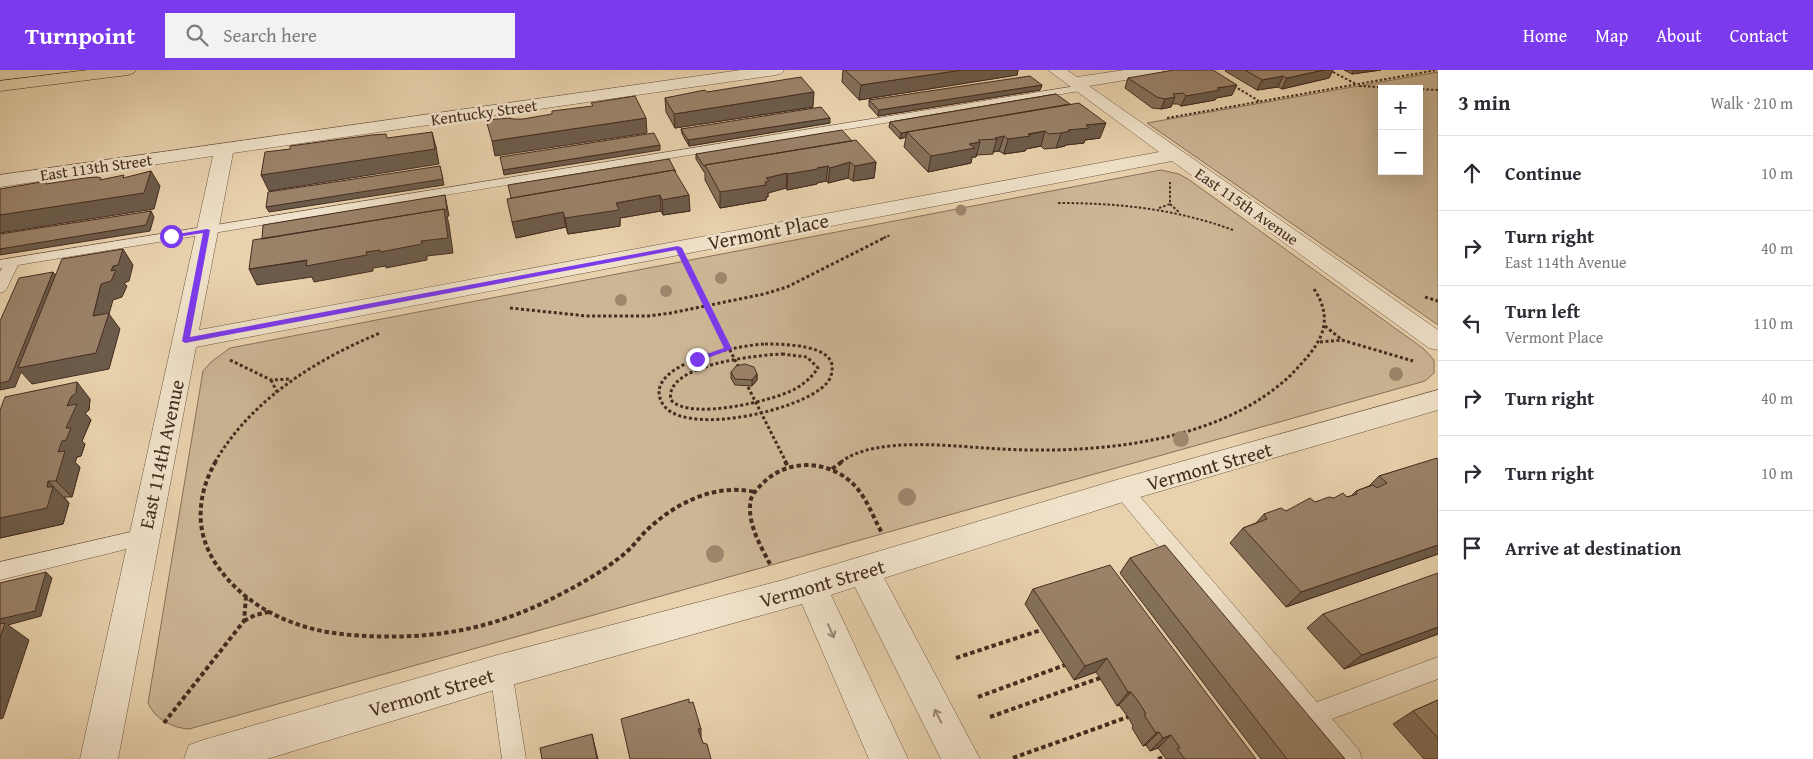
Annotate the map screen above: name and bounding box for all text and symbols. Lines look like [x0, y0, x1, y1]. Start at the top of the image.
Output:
search box [165, 13, 515, 58]
text: Turnpoint [25, 18, 135, 53]
icon: search [183, 21, 211, 49]
text: Search here [223, 21, 317, 49]
text: Home [1523, 22, 1567, 49]
text: Map [1595, 22, 1628, 49]
text: About [1656, 22, 1702, 49]
text: Contact [1730, 22, 1788, 49]
map controls [1378, 85, 1423, 175]
button: + [1378, 85, 1423, 130]
text: 3 min [1458, 87, 1510, 118]
text: Walk · 210 m [1710, 91, 1793, 115]
street label: Kentucky Street [429, 93, 539, 131]
button: − [1378, 130, 1423, 175]
street label: East 113th Street [38, 147, 154, 187]
icon: ahead [1458, 159, 1486, 187]
text: Continue [1505, 159, 1582, 187]
street label: East 115th Avenue [1190, 161, 1304, 251]
text: 10 m [1761, 161, 1793, 185]
street label: Vermont Place [705, 205, 831, 257]
text: Turn right [1505, 222, 1594, 250]
route start [160, 225, 183, 248]
icon: right [1458, 234, 1486, 262]
text: 40 m [1761, 236, 1793, 260]
text: East 114th Avenue [1505, 250, 1627, 274]
text: Turn left [1505, 297, 1580, 325]
icon: left [1458, 309, 1486, 337]
text: 110 m [1753, 311, 1793, 335]
text: Vermont Place [1505, 325, 1603, 349]
route end [686, 348, 709, 371]
street label: East 114th Avenue [131, 377, 191, 531]
icon: right [1458, 384, 1486, 412]
text: Turn right [1505, 384, 1594, 412]
text: 40 m [1761, 386, 1793, 410]
street label: Vermont Street [1143, 434, 1275, 498]
icon: right [1458, 459, 1486, 487]
text: Turn right [1505, 459, 1594, 487]
text: 10 m [1761, 461, 1793, 485]
icon: arrive [1458, 534, 1486, 562]
text: Arrive at destination [1505, 534, 1681, 562]
street label: Vermont Street [756, 551, 888, 615]
one-way arrow [827, 623, 837, 638]
street label: Vermont Street [365, 660, 497, 724]
one-way arrow [933, 708, 943, 723]

